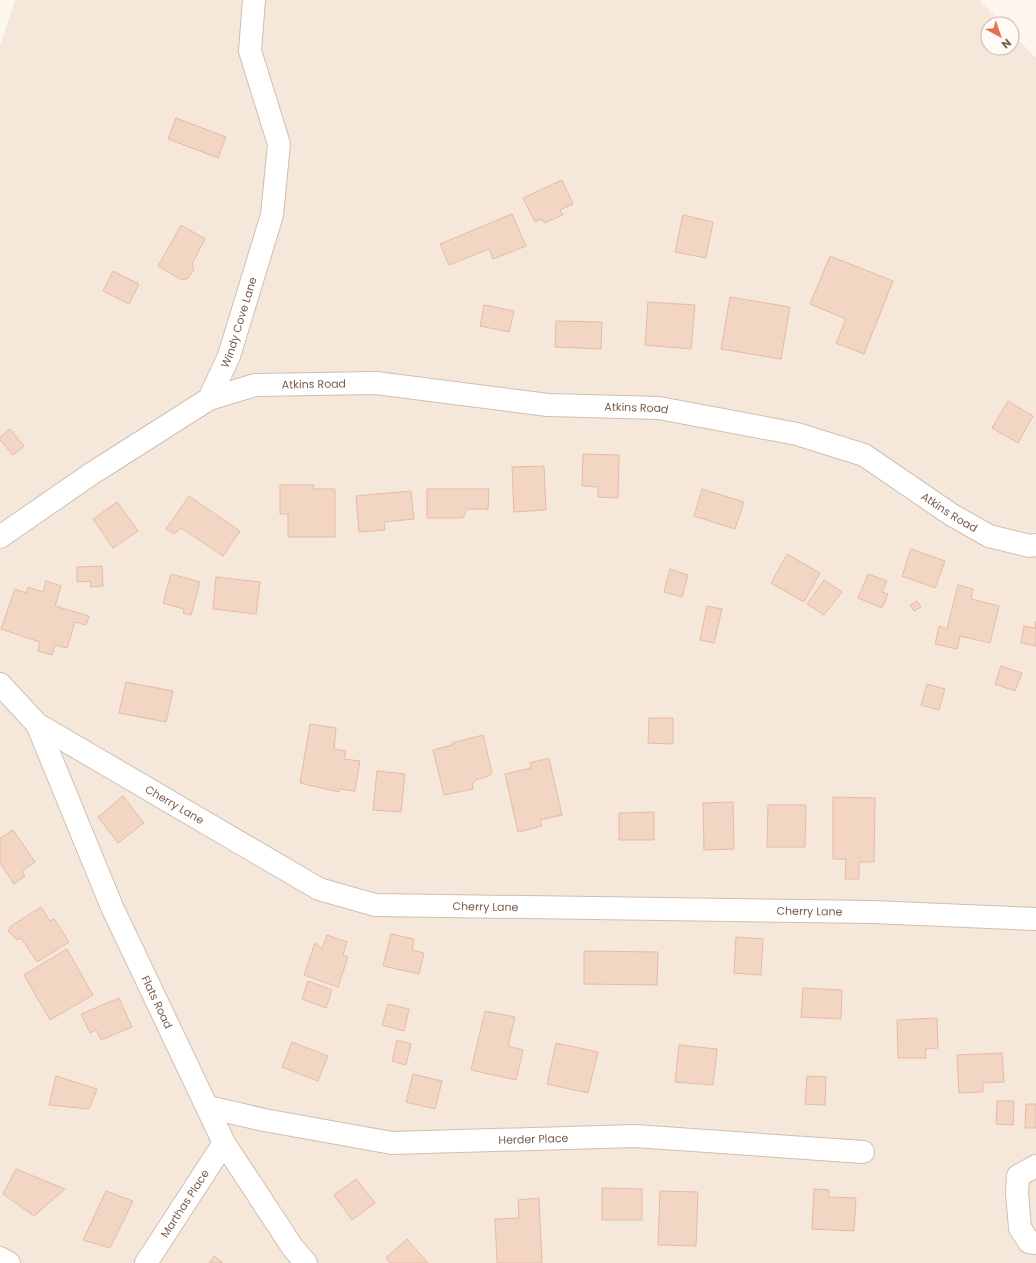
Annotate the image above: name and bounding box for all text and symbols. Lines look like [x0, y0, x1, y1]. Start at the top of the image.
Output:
north arrow [980, 16, 1020, 56]
text: N [998, 35, 1015, 52]
street label: Windy Cove Lane [217, 275, 261, 370]
street label: Atkins Road [282, 375, 346, 393]
street label: Atkins Road [604, 399, 670, 418]
street label: Atkins Road [918, 488, 981, 536]
street label: Cherry Lane [142, 781, 207, 828]
street label: Cherry Lane [453, 898, 519, 915]
street label: Cherry Lane [776, 903, 843, 920]
street label: Flats Road [138, 973, 177, 1031]
street label: Herder Place [498, 1130, 569, 1148]
street label: Marthas Place [157, 1166, 213, 1241]

